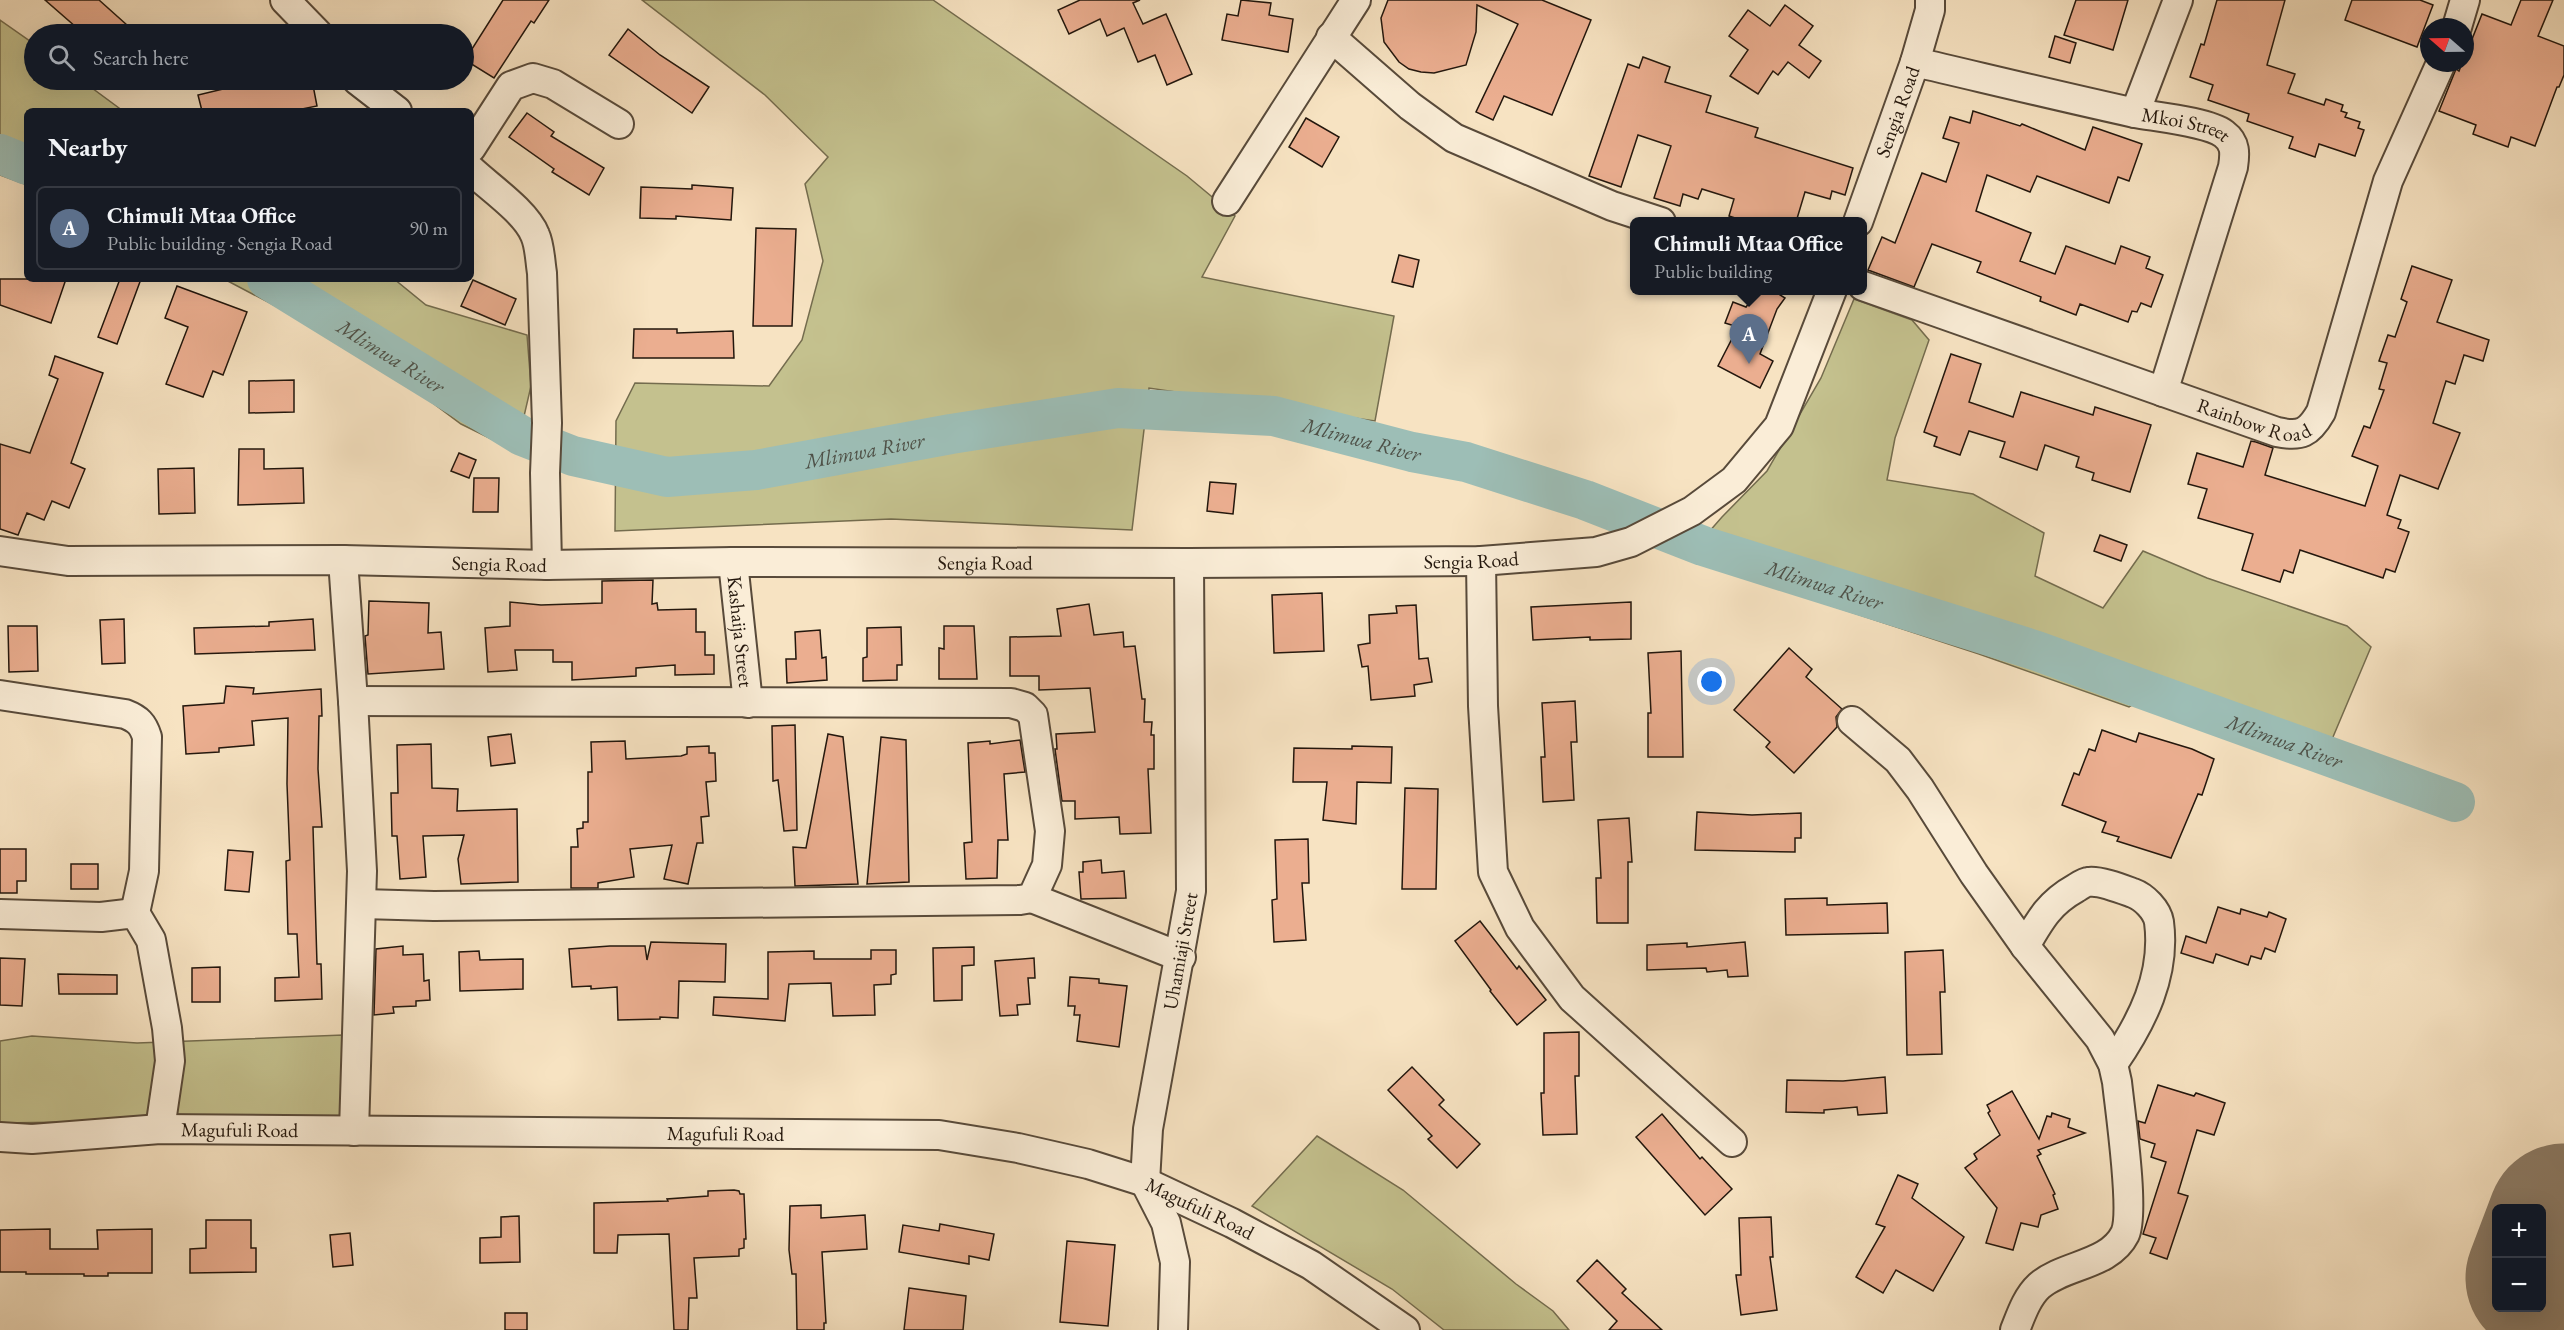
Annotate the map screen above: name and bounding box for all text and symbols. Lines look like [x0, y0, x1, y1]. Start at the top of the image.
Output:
north arrow [2420, 18, 2474, 72]
search box [24, 24, 474, 90]
icon: search [45, 41, 78, 74]
text: Search here [93, 43, 188, 72]
street label: Sengia Road [1869, 62, 1926, 161]
street label: Mkoi Street [2140, 101, 2237, 148]
text: Nearby [48, 130, 128, 164]
text: Chimuli Mtaa Office [107, 201, 296, 230]
text: A [62, 215, 77, 241]
text: 90 m [409, 215, 448, 241]
popup [1630, 217, 1867, 295]
text: Chimuli Mtaa Office [1654, 229, 1843, 258]
text: Public building · Sengia Road [107, 230, 332, 256]
text: Public building [1654, 258, 1772, 284]
water label: Mlimwa River [331, 311, 451, 399]
pin: A [1730, 314, 1768, 364]
street label: Rainbow Road [2194, 392, 2316, 447]
water label: Mlimwa River [1298, 410, 1424, 467]
water label: Mlimwa River [800, 426, 927, 475]
street label: Sengia Road [1424, 545, 1521, 574]
street label: Sengia Road [938, 549, 1034, 576]
street label: Sengia Road [451, 550, 548, 578]
water label: Mlimwa River [1761, 553, 1888, 616]
street label: Kashaija Street [722, 575, 759, 689]
your location [1697, 667, 1726, 696]
water label: Mlimwa River [2221, 707, 2347, 774]
street label: Uhamiaji Street [1157, 890, 1204, 1012]
street label: Magufuli Road [181, 1116, 299, 1143]
street label: Magufuli Road [667, 1120, 785, 1147]
street label: Magufuli Road [1141, 1171, 1260, 1246]
map controls [2492, 1204, 2546, 1312]
button: + [2492, 1204, 2546, 1258]
button: − [2492, 1258, 2546, 1312]

